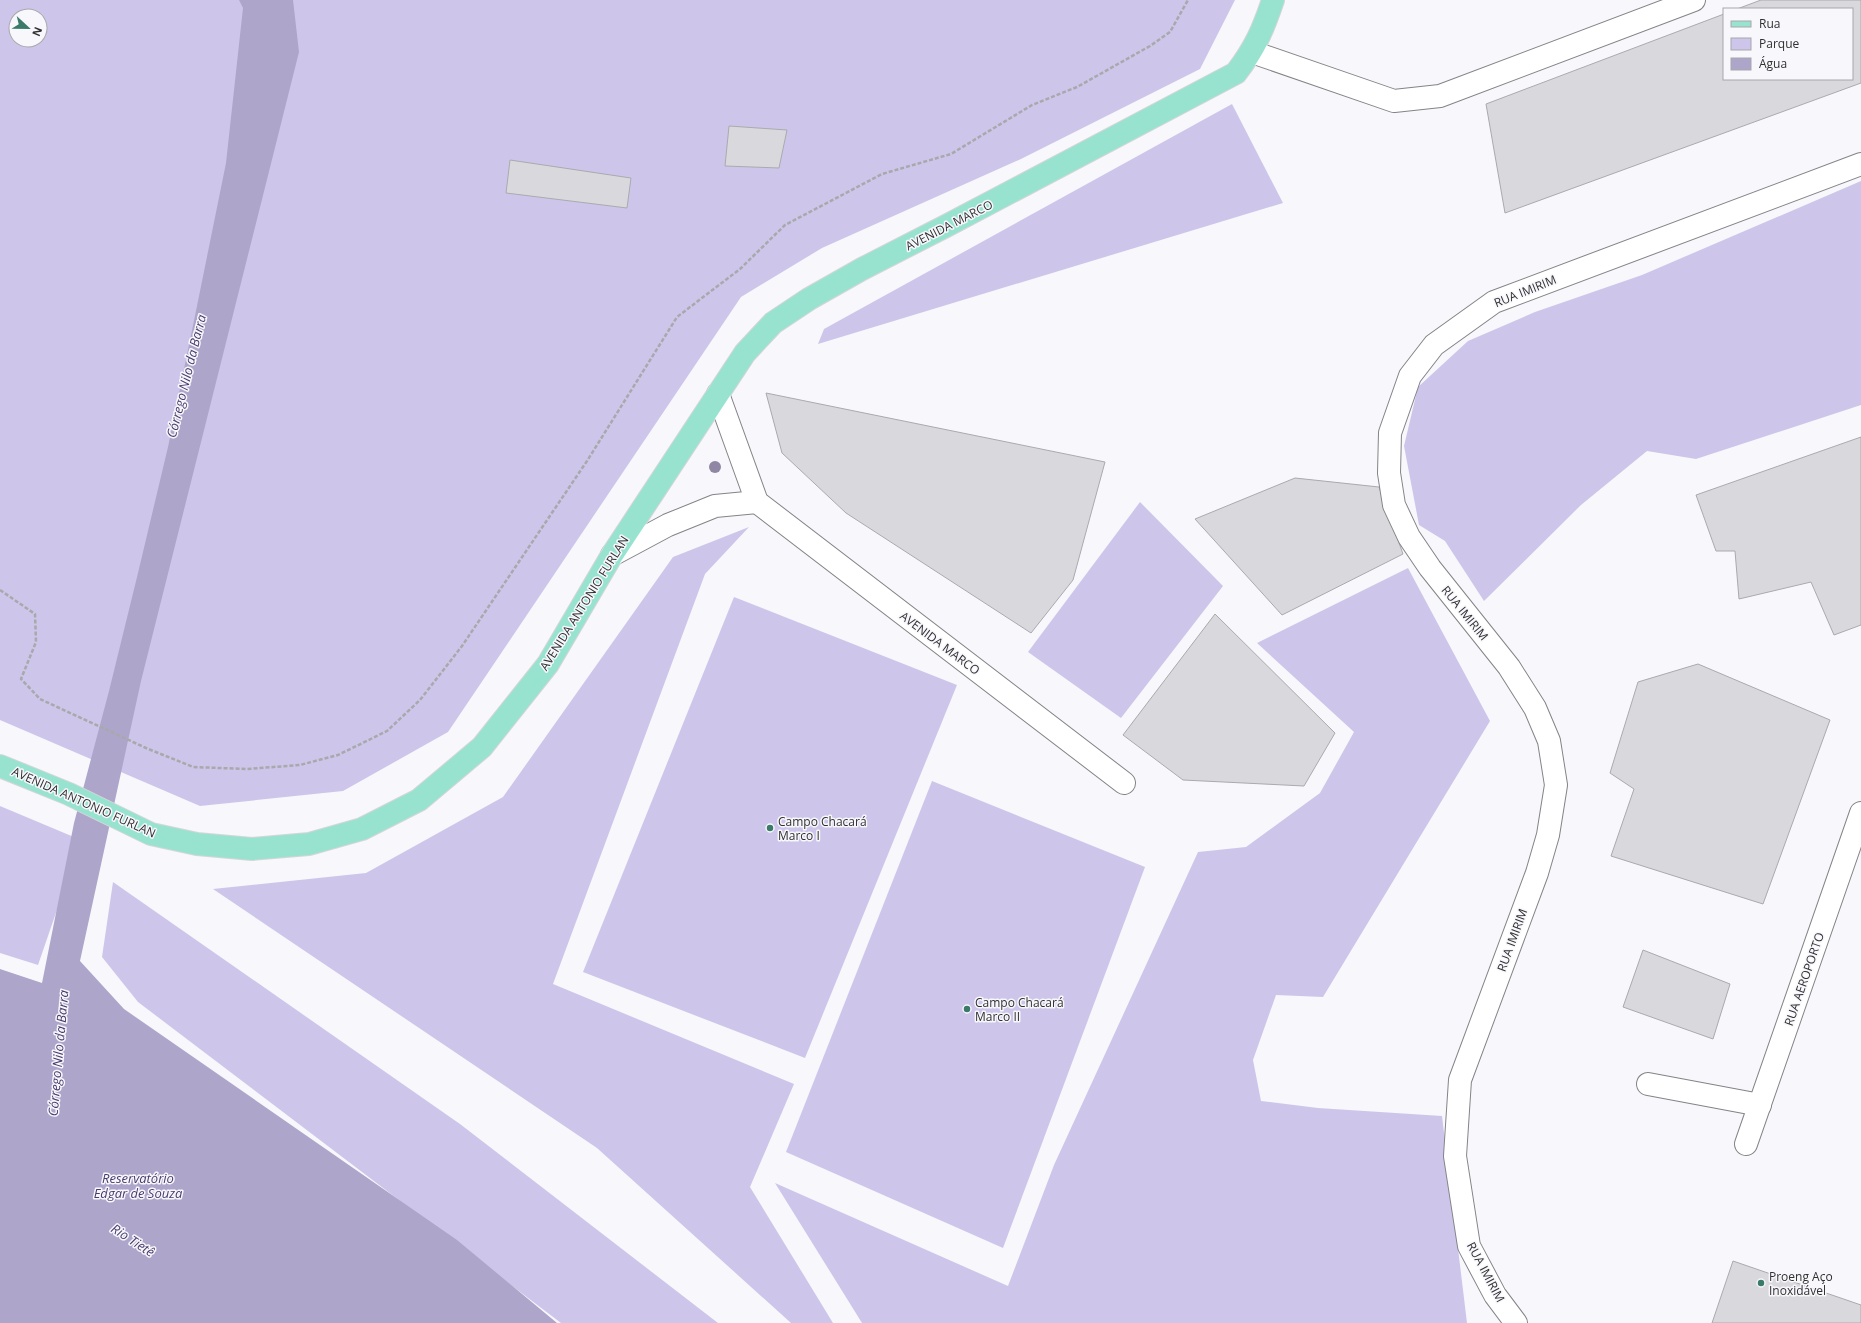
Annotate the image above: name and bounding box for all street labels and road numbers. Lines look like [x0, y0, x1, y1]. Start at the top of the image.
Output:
street label: AVENIDA MARCO [902, 196, 996, 254]
street label: RUA IMIRIM [1491, 271, 1559, 311]
street label: AVENIDA ANTONIO FURLAN [535, 532, 633, 674]
street label: RUA IMIRIM [1438, 582, 1492, 644]
street label: AVENIDA MARCO [897, 607, 983, 679]
street label: AVENIDA ANTONIO FURLAN [9, 763, 159, 841]
street label: RUA IMIRIM [1493, 906, 1531, 974]
street label: RUA AEROPORTO [1780, 930, 1828, 1028]
street label: RUA IMIRIM [1463, 1239, 1509, 1305]

